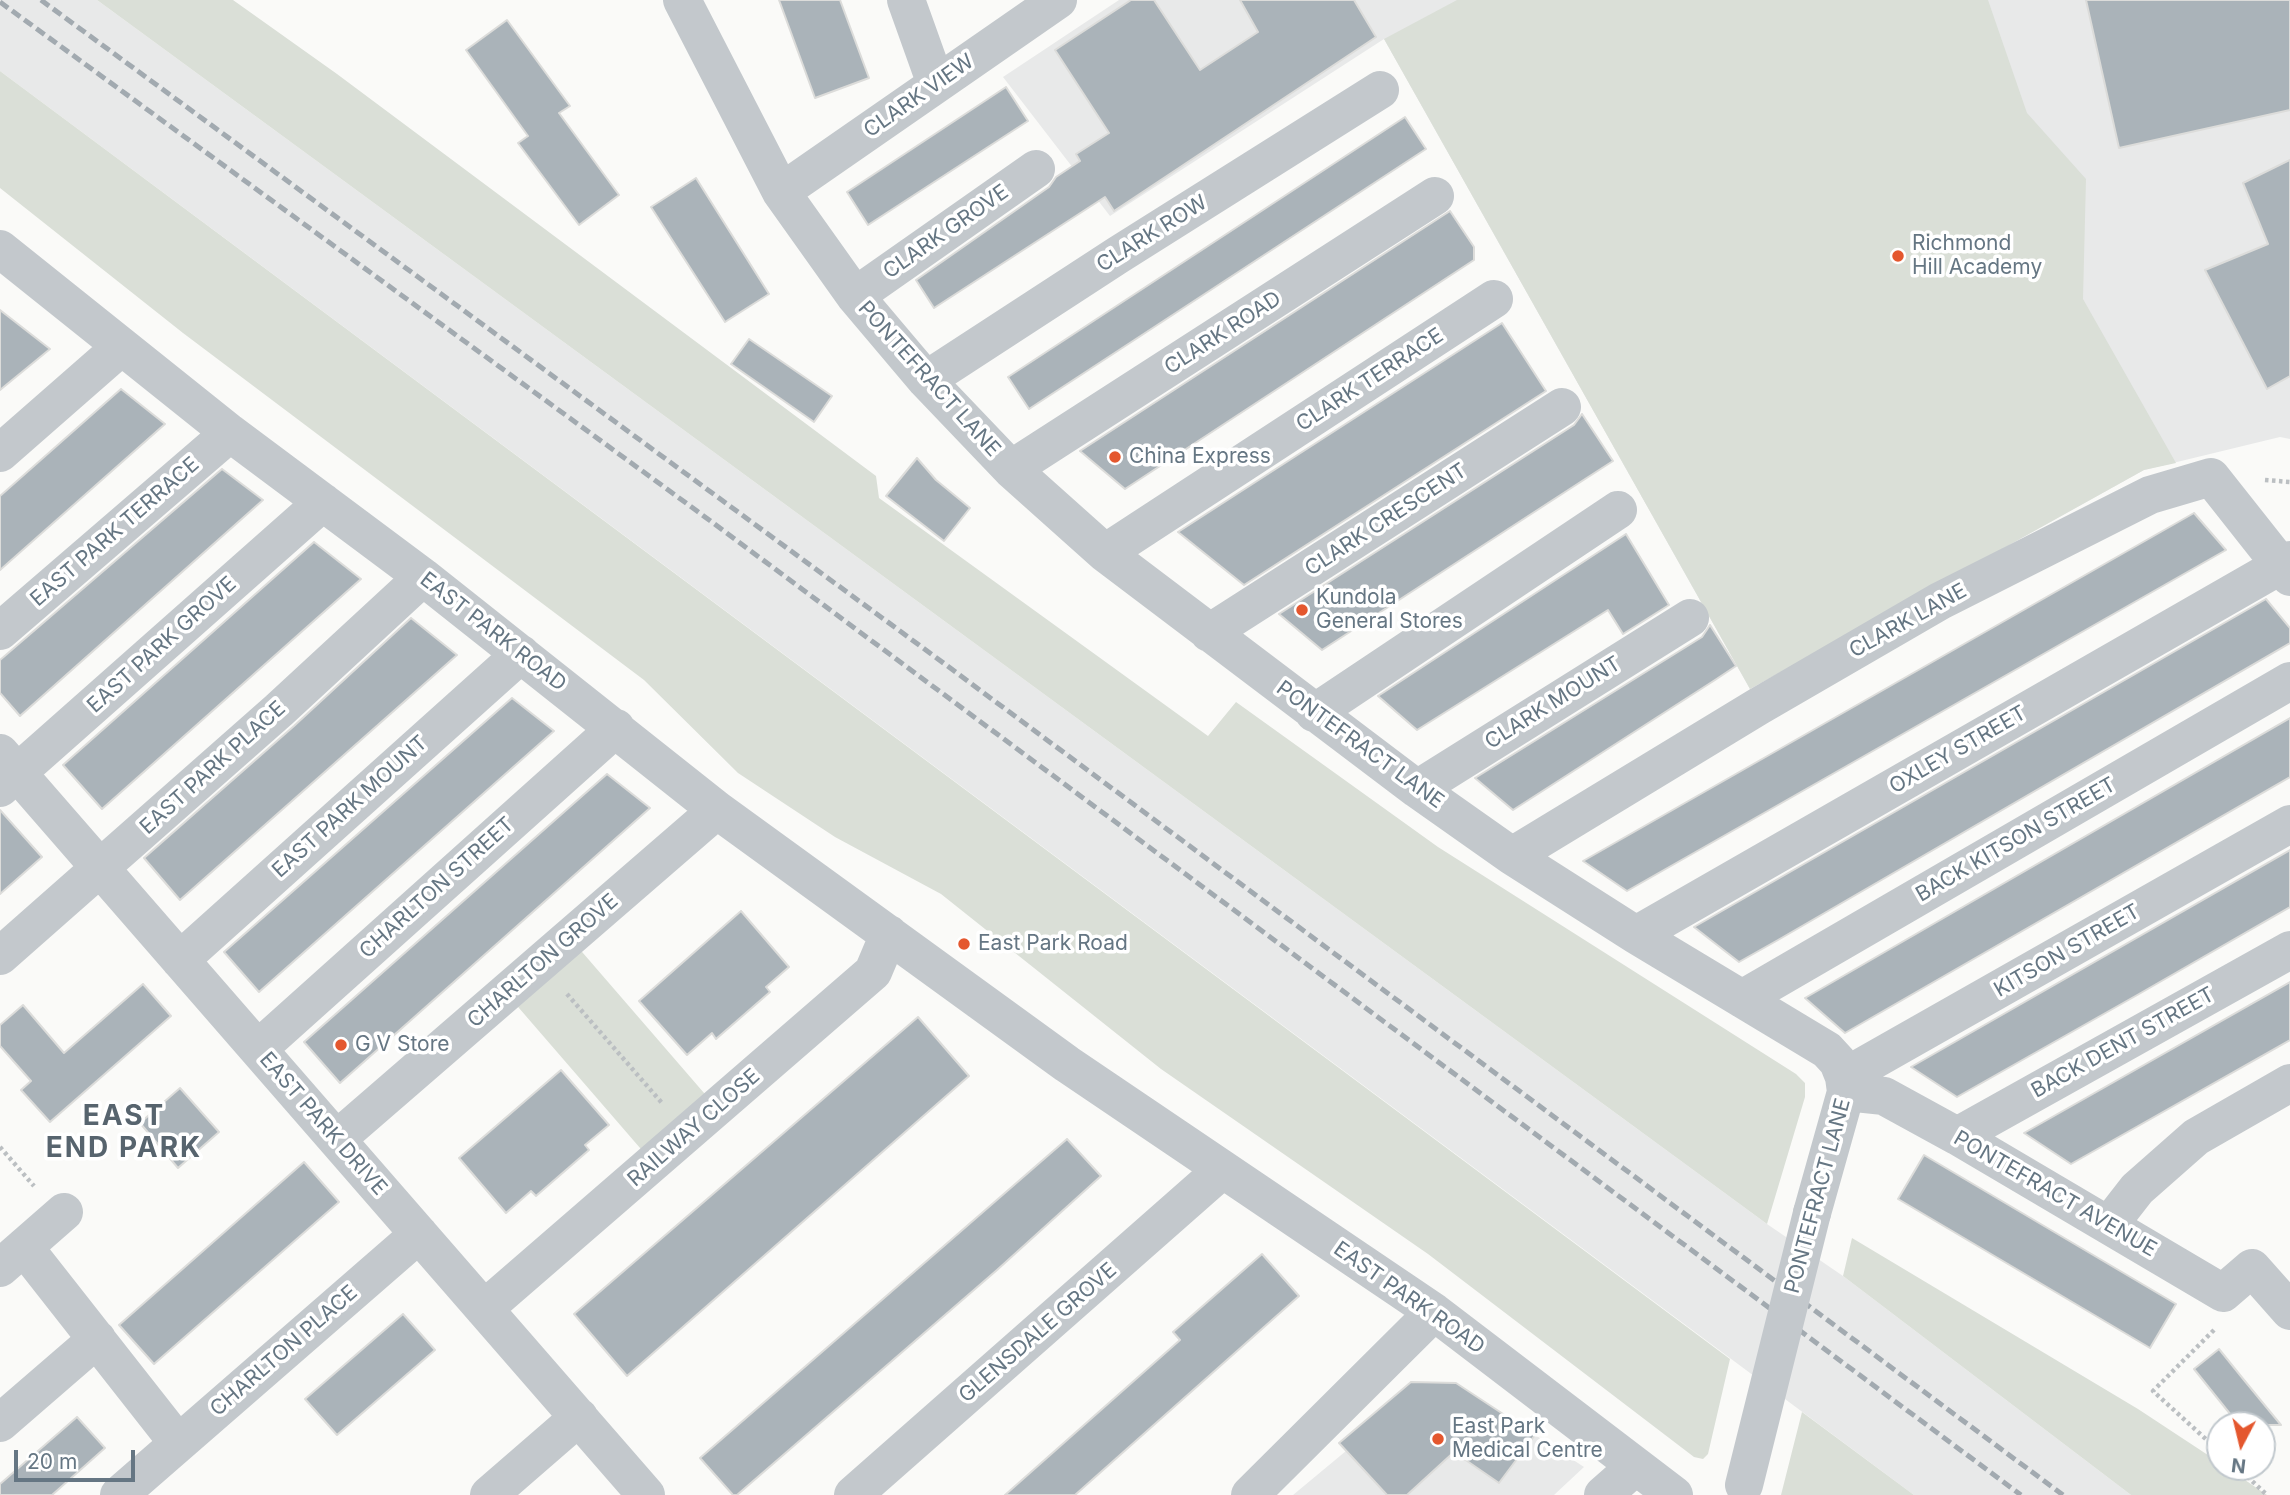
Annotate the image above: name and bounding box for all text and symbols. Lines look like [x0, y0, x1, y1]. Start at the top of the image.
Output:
street label: CLARK VIEW [859, 49, 979, 143]
street label: CLARK GROVE [879, 180, 1013, 284]
street label: CLARK ROW [1092, 190, 1212, 278]
place label: Richmond Hill Academy [1912, 231, 2042, 281]
marker: Richmond Hill Academy [1890, 248, 1906, 264]
street label: CLARK ROAD [1160, 286, 1286, 380]
street label: PONTEFRACT LANE [852, 296, 1006, 462]
street label: CLARK TERRACE [1292, 323, 1448, 437]
place label: China Express [1129, 444, 1271, 470]
marker: China Express [1107, 449, 1123, 465]
street label: EAST PARK TERRACE [26, 452, 204, 612]
street label: CLARK CRESCENT [1301, 458, 1471, 582]
street label: EAST PARK ROAD [415, 567, 571, 697]
street label: EAST PARK GROVE [82, 572, 242, 718]
street label: CLARK LANE [1845, 578, 1971, 664]
place label: Kundola General Stores [1316, 585, 1463, 635]
marker: Kundola General Stores [1294, 602, 1310, 618]
street label: CLARK MOUNT [1480, 651, 1626, 755]
street label: PONTEFRACT LANE [1271, 676, 1449, 814]
street label: EAST PARK PLACE [135, 696, 291, 840]
street label: OXLEY STREET [1885, 701, 2031, 799]
street label: EAST PARK MOUNT [267, 731, 433, 883]
street label: BACK KITSON STREET [1912, 772, 2120, 908]
street label: CHARLTON STREET [355, 812, 519, 964]
street label: CHARLTON GROVE [463, 889, 623, 1033]
street label: KITSON STREET [1990, 899, 2144, 1003]
place label: East Park Road [978, 931, 1128, 957]
marker: East Park Road [956, 936, 972, 952]
street label: BACK DENT STREET [2027, 982, 2219, 1104]
place label: G V Store [355, 1032, 450, 1058]
marker: G V Store [333, 1037, 349, 1053]
street label: EAST PARK DRIVE [254, 1047, 392, 1201]
street label: RAILWAY CLOSE [623, 1064, 765, 1192]
street label: PONTEFRACT LANE [1780, 1096, 1856, 1296]
district label: EAST END PARK [47, 1100, 201, 1166]
street label: PONTEFRACT AVENUE [1949, 1126, 2161, 1262]
street label: EAST PARK ROAD [1329, 1237, 1489, 1359]
street label: GLENSDALE GROVE [954, 1258, 1122, 1408]
street label: CHARLTON PLACE [205, 1280, 363, 1422]
north arrow [2206, 1411, 2276, 1481]
place label: East Park Medical Centre [1452, 1414, 1603, 1464]
marker: East Park Medical Centre [1430, 1431, 1446, 1447]
scale bar [18, 1436, 138, 1480]
text: 20 m [27, 1449, 77, 1474]
text: N [2230, 1453, 2247, 1478]

